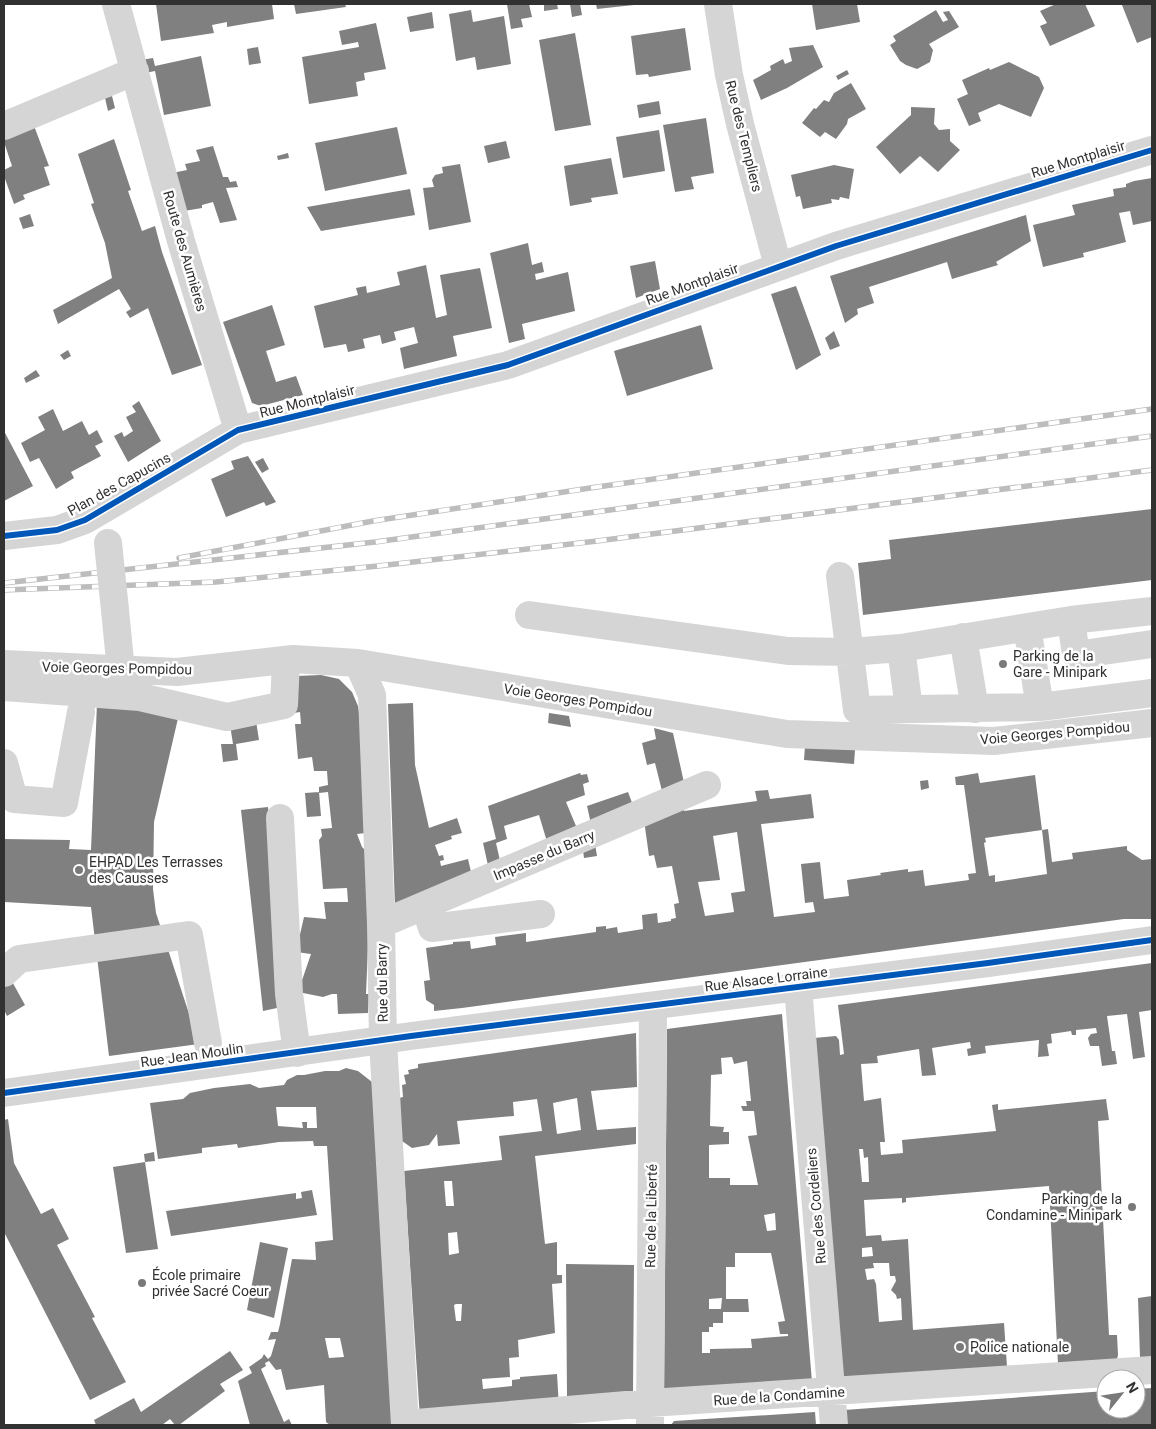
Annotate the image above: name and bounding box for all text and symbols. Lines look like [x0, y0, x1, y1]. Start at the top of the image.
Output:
street label: Rue des Templiers [722, 79, 766, 193]
street label: Rue Montplaisir [1029, 137, 1127, 181]
street label: Route des Aumières [160, 189, 210, 313]
street label: Rue Montplaisir [643, 260, 741, 308]
street label: Rue Montplaisir [258, 381, 356, 421]
street label: Plan des Capucins [65, 449, 173, 519]
place label: Parking de la Gare - Minipark [1013, 648, 1108, 680]
marker: Parking de la Gare - Minipark [997, 658, 1009, 670]
street label: Voie Georges Pompidou [42, 659, 192, 677]
street label: Voie Georges Pompidou [503, 680, 653, 720]
street label: Voie Georges Pompidou [979, 718, 1131, 748]
street label: Impasse du Barry [491, 826, 597, 884]
place label: EHPAD Les Terrasses des Causses [89, 854, 223, 886]
marker: EHPAD Les Terrasses des Causses [73, 864, 85, 876]
street label: Rue du Barry [373, 943, 391, 1023]
street label: Rue Alsace Lorraine [704, 964, 828, 994]
street label: Rue Jean Moulin [140, 1040, 244, 1070]
street label: Rue des Cordeliers [803, 1147, 829, 1265]
street label: Rue de la Liberté [642, 1164, 660, 1268]
place label: Parking de la Condamine - Minipark [986, 1191, 1123, 1223]
marker: Parking de la Condamine - Minipark [1126, 1201, 1138, 1213]
place label: École primaire privée Sacré Coeur [152, 1266, 269, 1299]
marker: École primaire privée Sacré Coeur [136, 1277, 148, 1289]
place label: Police nationale [970, 1339, 1069, 1355]
marker: Police nationale [954, 1341, 966, 1353]
north arrow [1096, 1369, 1146, 1419]
text: N [1123, 1379, 1142, 1396]
street label: Rue de la Condamine [713, 1383, 845, 1409]

